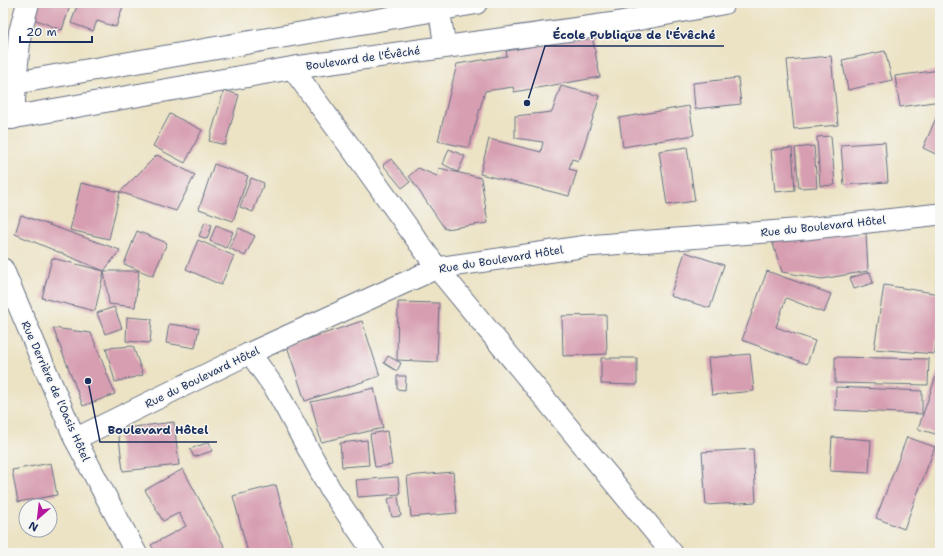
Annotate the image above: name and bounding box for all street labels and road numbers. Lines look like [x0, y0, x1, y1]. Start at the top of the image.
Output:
street label: Boulevard de l'Évêché [305, 42, 421, 74]
street label: Rue du Boulevard Hôtel [760, 212, 887, 241]
street label: Rue du Boulevard Hôtel [438, 242, 565, 277]
street label: Rue Derrière de l'Oasis Hôtel [18, 319, 94, 465]
street label: Rue du Boulevard Hôtel [142, 343, 263, 412]

